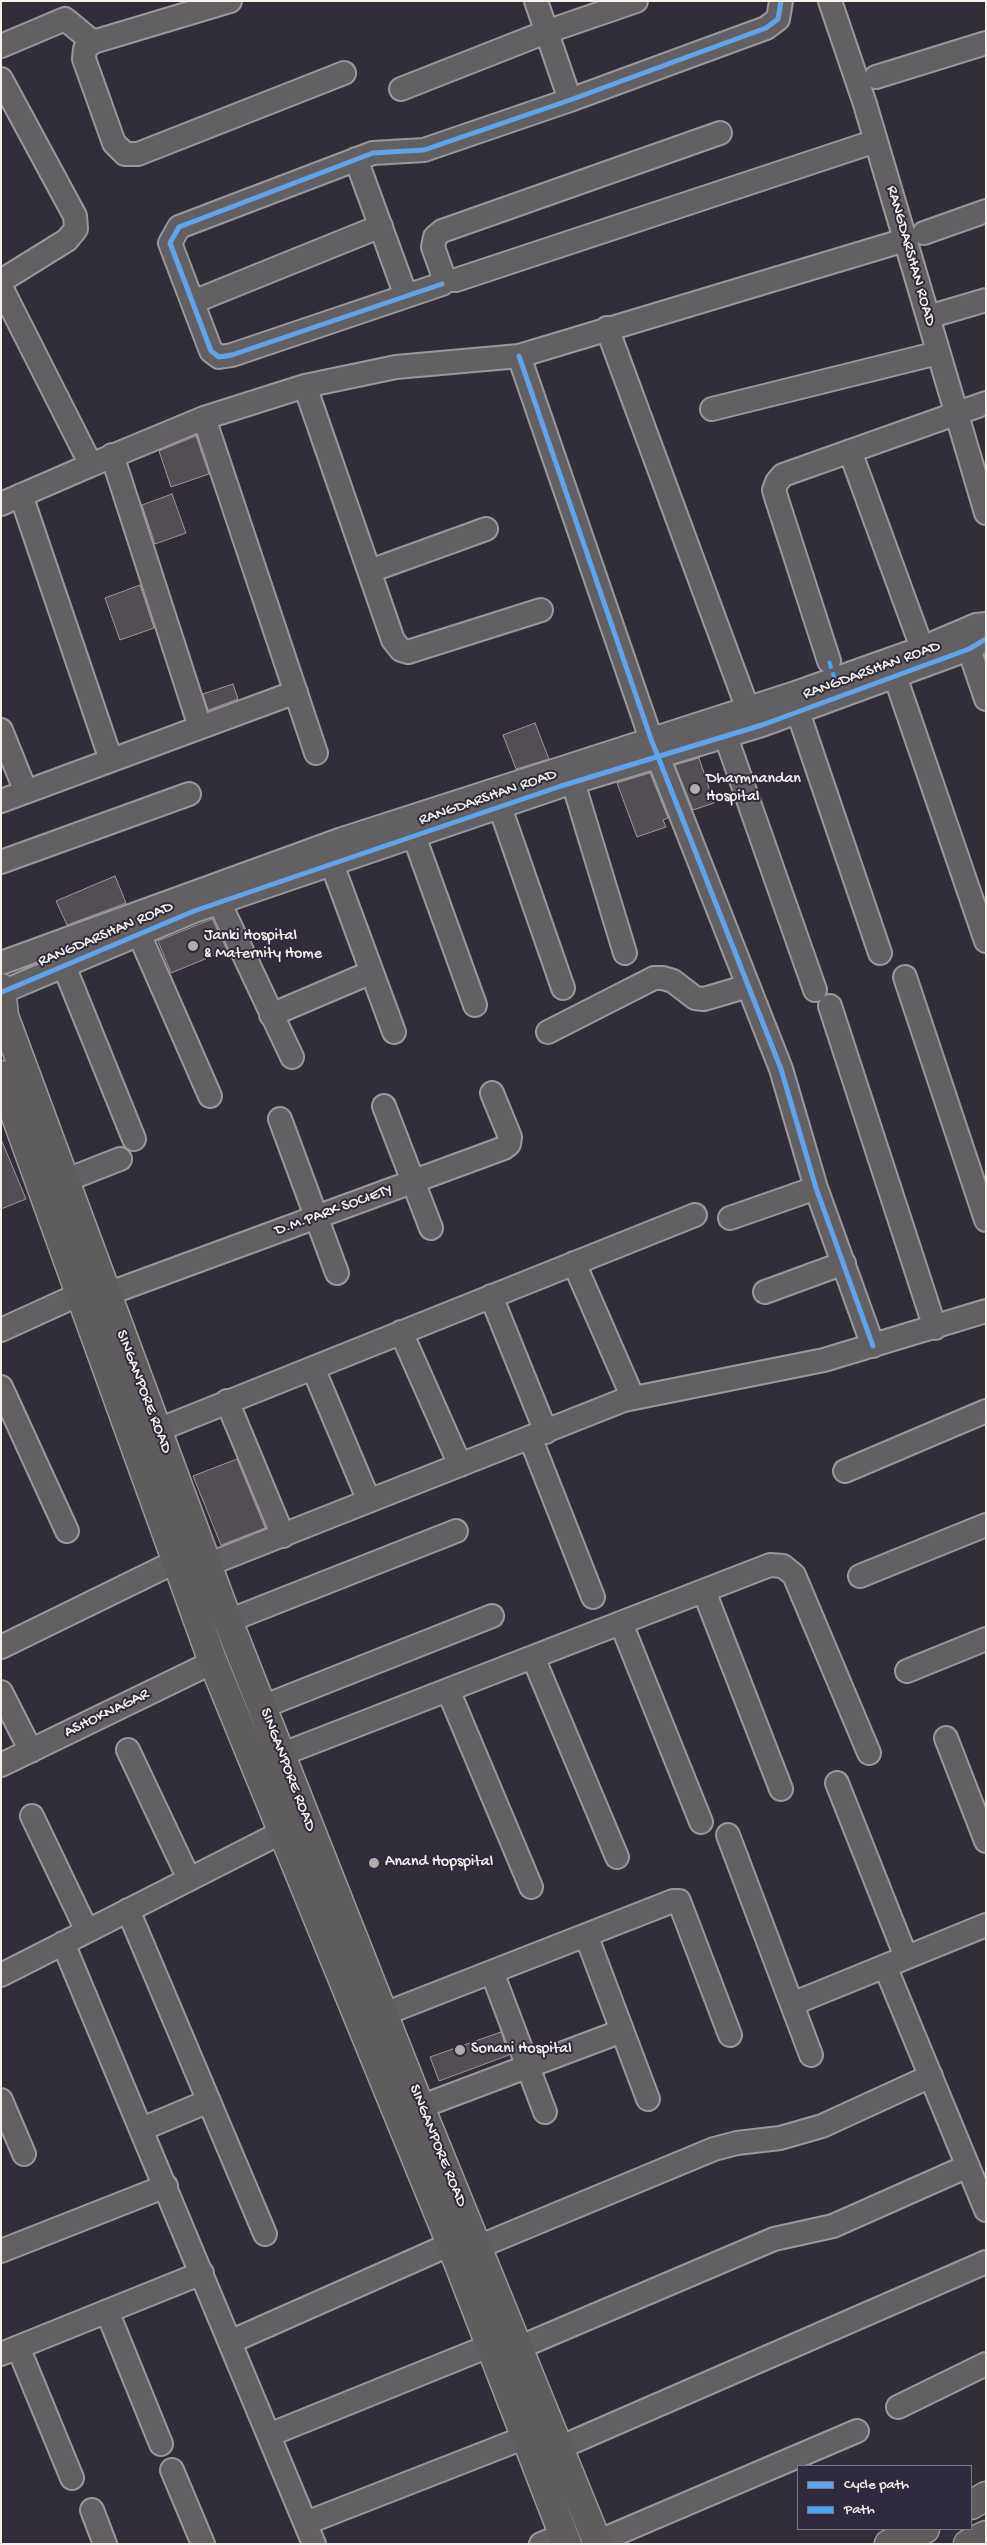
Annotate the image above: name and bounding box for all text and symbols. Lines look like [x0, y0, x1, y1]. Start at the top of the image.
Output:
street label: RANGDARSHAN ROAD [881, 184, 939, 328]
street label: RANGDARSHAN ROAD [801, 637, 943, 705]
street label: RANGDARSHAN ROAD [416, 765, 560, 831]
place label: Dharmnandan Hospital [706, 770, 801, 808]
marker: Dharmnandan Hospital [688, 782, 702, 796]
street label: RANGDARSHAN ROAD [36, 898, 176, 972]
place label: Janki Hospital & Maternity Home [204, 927, 322, 965]
marker: Janki Hospital & Maternity Home [186, 939, 200, 953]
street label: D.M.PARK SOCIETY [272, 1181, 396, 1241]
street label: SINGANPORE ROAD [111, 1328, 175, 1456]
street label: ASHOKNAGAR [61, 1685, 153, 1743]
street label: SINGANPORE ROAD [255, 1706, 319, 1834]
place label: Anand Hopspital [385, 1853, 493, 1873]
marker: Anand Hopspital [367, 1856, 381, 1870]
place label: Sonani Hospital [471, 2040, 572, 2060]
marker: Sonani Hospital [453, 2043, 467, 2057]
street label: SINGANPORE ROAD [404, 2082, 470, 2210]
legend [797, 2465, 972, 2530]
text: Cycle path [844, 2476, 909, 2494]
text: Path [844, 2501, 875, 2519]

